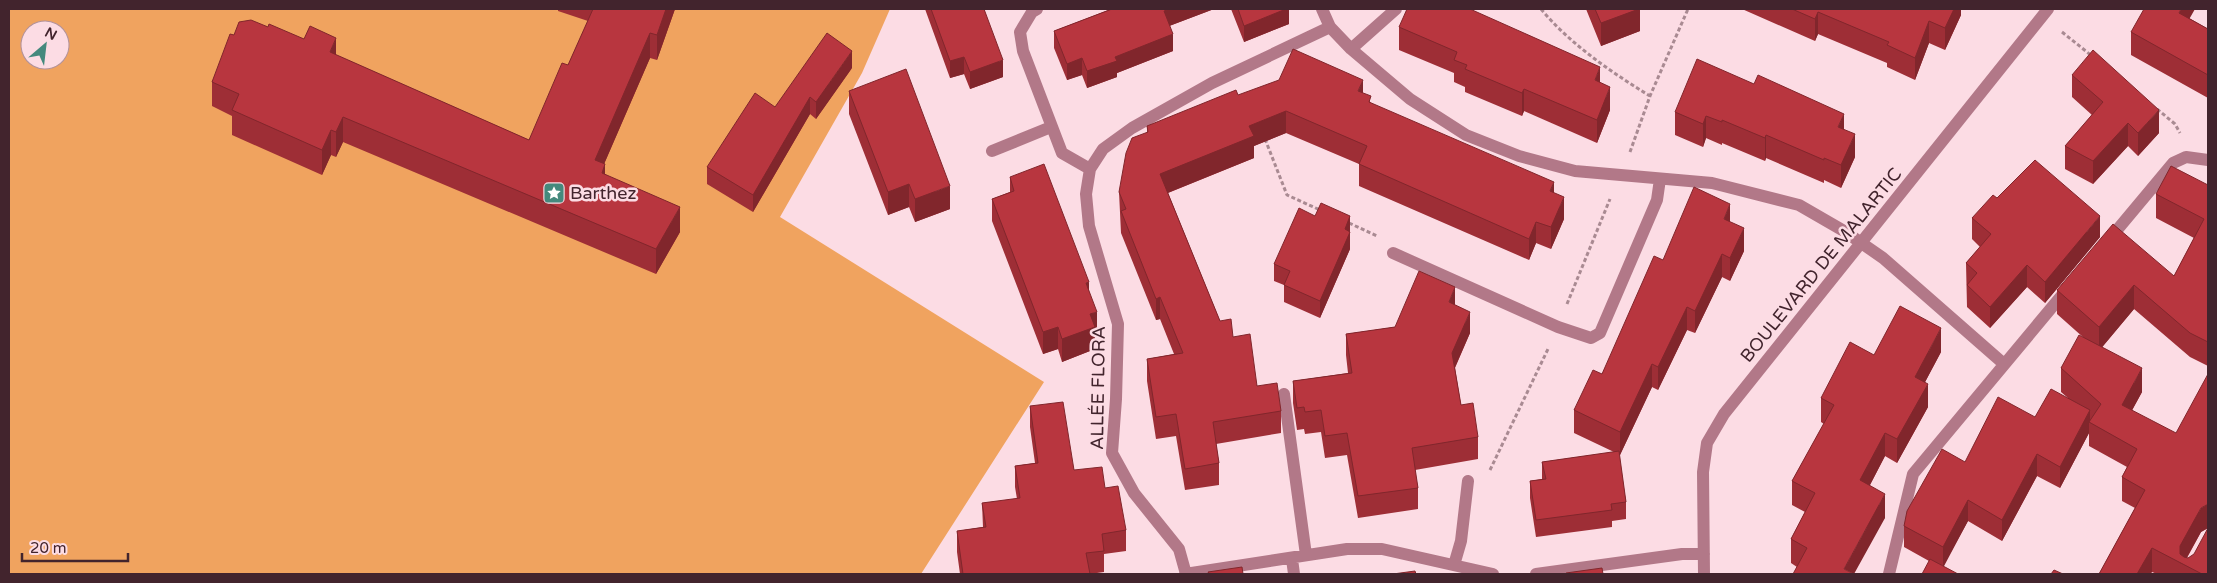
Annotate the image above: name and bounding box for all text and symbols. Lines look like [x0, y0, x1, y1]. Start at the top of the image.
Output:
north arrow [20, 20, 70, 70]
text: N [42, 24, 60, 44]
street label: BOULEVARD DE MALARTIC [1736, 163, 1906, 367]
place icon: Barthez [542, 181, 566, 205]
place label: Barthez [570, 182, 637, 204]
street label: ALLÉE FLORA [1086, 326, 1110, 450]
scale bar [22, 530, 129, 562]
text: 20 m [30, 539, 67, 557]

